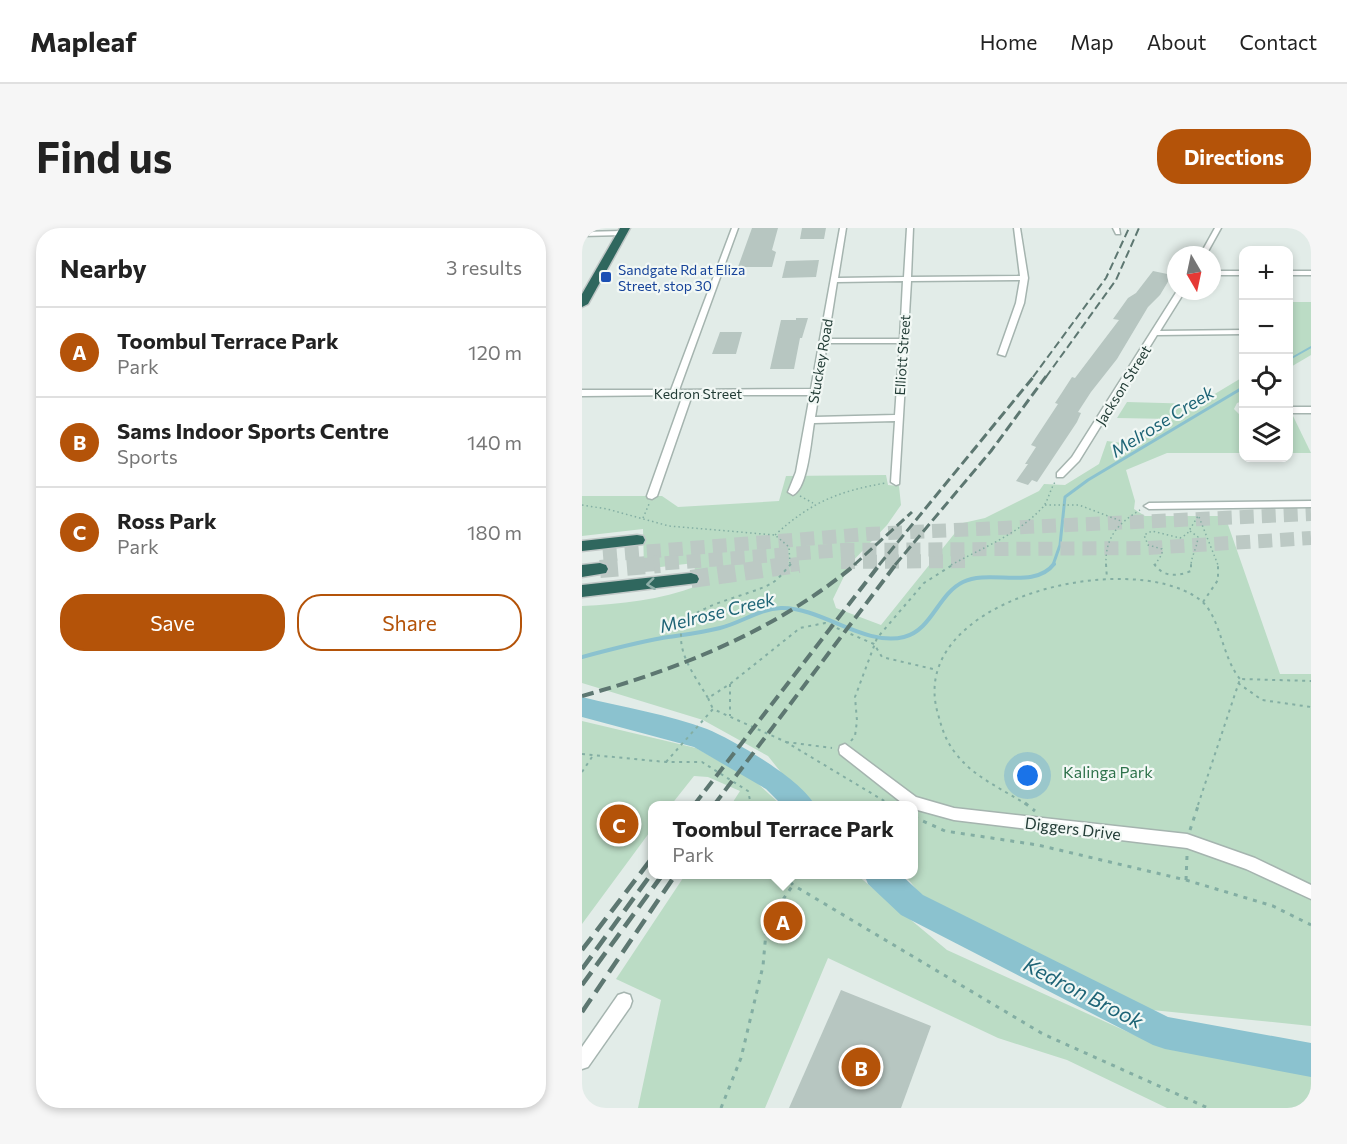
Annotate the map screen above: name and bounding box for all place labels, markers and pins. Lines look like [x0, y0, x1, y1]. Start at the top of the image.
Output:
place label: Sandgate Rd at Eliza Street, stop 30 [618, 261, 745, 294]
marker: Sandgate Rd at Eliza Street, stop 30 [599, 270, 613, 284]
pin: C [600, 802, 639, 846]
pin: A [764, 898, 802, 944]
pin: B [842, 1044, 880, 1090]

